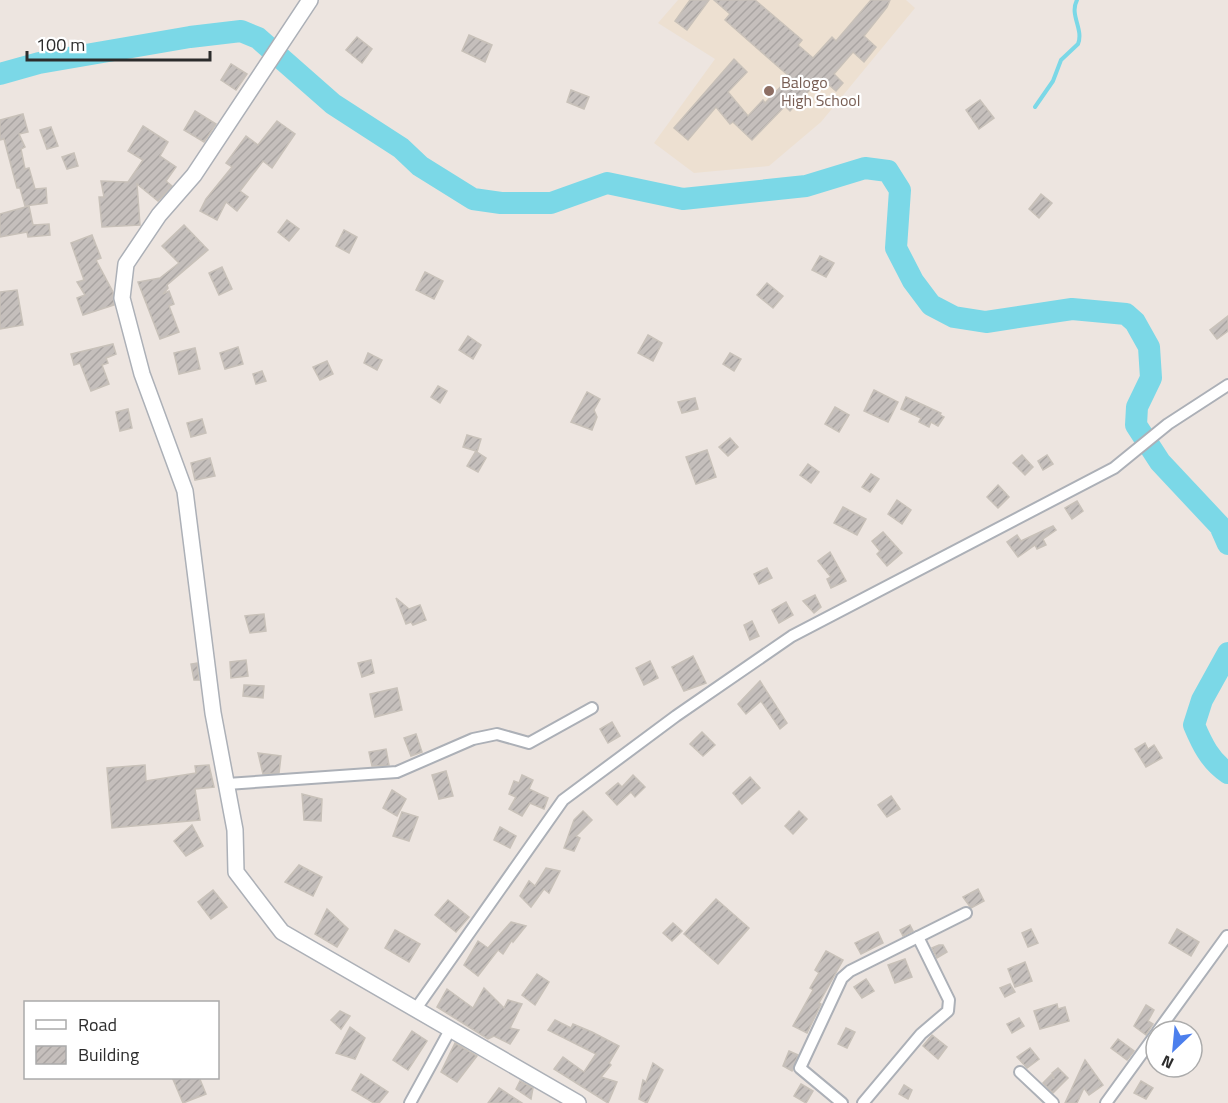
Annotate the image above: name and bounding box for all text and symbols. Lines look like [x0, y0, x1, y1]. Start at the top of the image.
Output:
scale bar [27, 24, 210, 62]
text: 100 m [36, 31, 85, 58]
place label: Balogo High School [781, 70, 860, 112]
marker: Balogo High School [762, 84, 776, 98]
legend [24, 1001, 219, 1079]
text: Road [78, 1011, 117, 1038]
north arrow [1144, 1019, 1204, 1079]
text: Building [78, 1041, 139, 1068]
text: N [1157, 1049, 1178, 1076]

